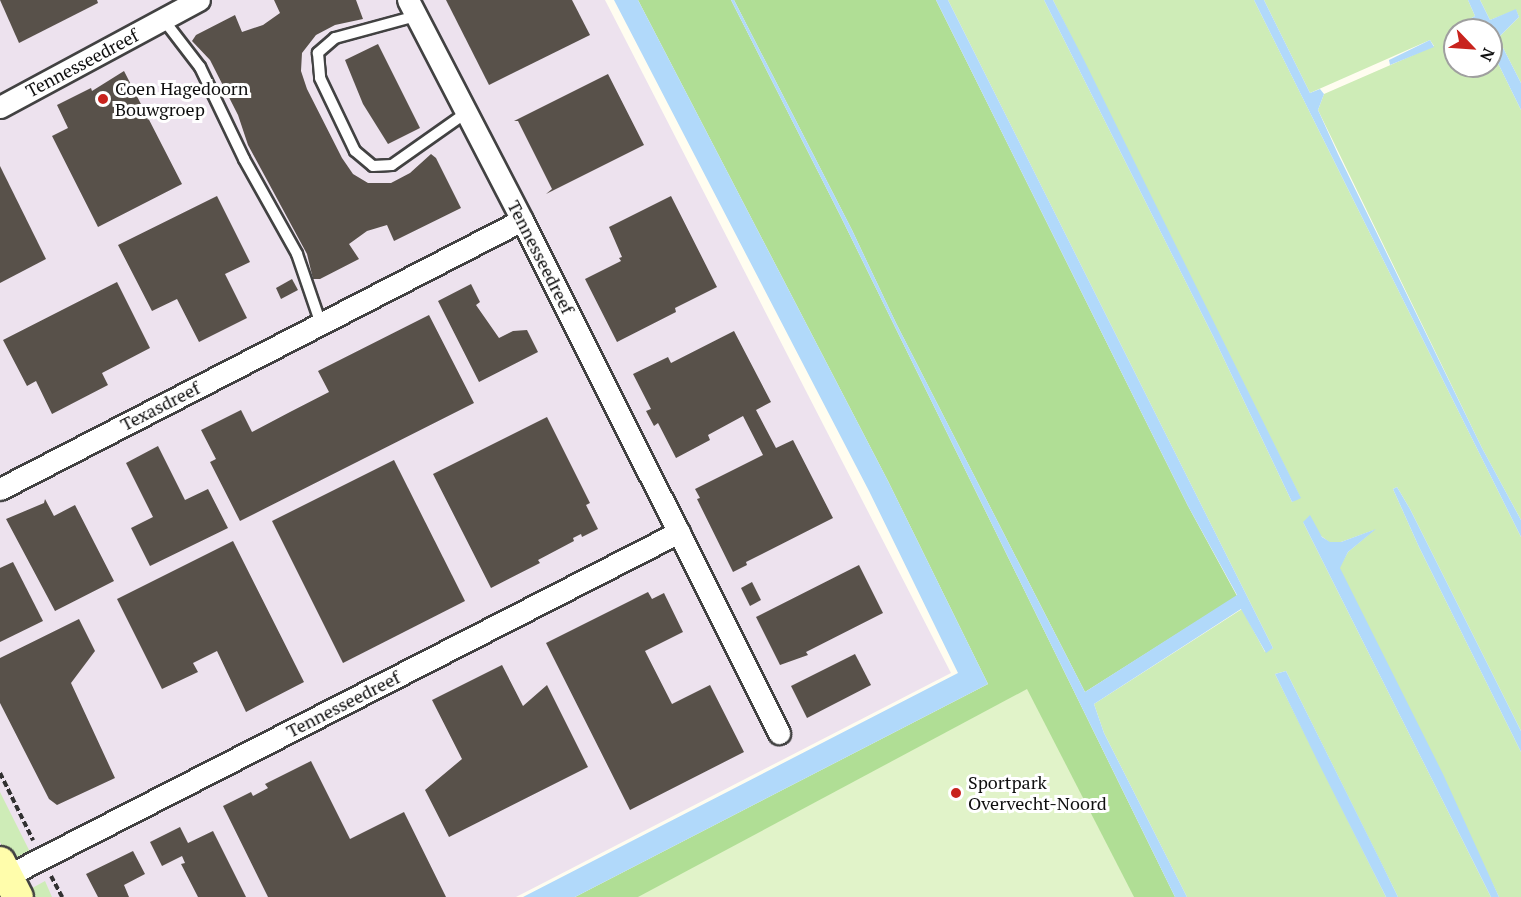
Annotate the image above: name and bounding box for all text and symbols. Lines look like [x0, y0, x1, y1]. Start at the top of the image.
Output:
north arrow [1443, 18, 1503, 78]
street label: Tennesseedreef [22, 24, 142, 102]
text: N [1475, 45, 1500, 65]
place label: Coen Hagedoorn Bouwgroep [115, 78, 248, 121]
marker: Coen Hagedoorn Bouwgroep [96, 92, 110, 106]
street label: Tennesseedreef [503, 197, 579, 317]
street label: Texasdreef [117, 377, 203, 435]
street label: Tennesseedreef [283, 666, 403, 742]
place label: Sportpark Overvecht-Noord [968, 772, 1107, 814]
marker: Sportpark Overvecht-Noord [949, 786, 963, 800]

